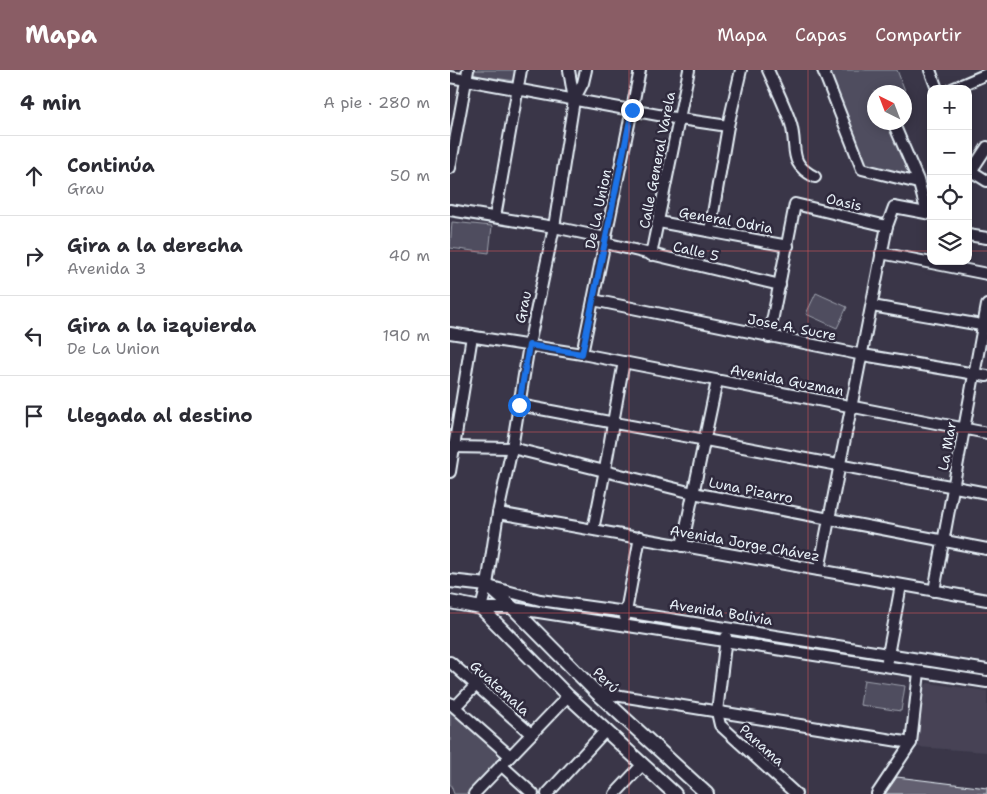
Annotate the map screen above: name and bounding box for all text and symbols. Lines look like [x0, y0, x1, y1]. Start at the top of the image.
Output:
text: Mapa [25, 19, 97, 51]
text: Mapa [717, 23, 767, 47]
text: Capas [795, 23, 847, 47]
text: Compartir [875, 23, 962, 47]
north arrow [867, 85, 912, 130]
map controls [927, 85, 972, 265]
button: + [927, 85, 972, 130]
text: 4 min [20, 89, 81, 117]
street label: Calle General Varela [635, 90, 679, 230]
text: A pie · 280 m [323, 92, 430, 113]
route end [621, 99, 644, 122]
button: − [927, 130, 972, 175]
text: Continúa [67, 153, 155, 178]
icon: ahead [20, 162, 48, 190]
text: 50 m [390, 165, 430, 186]
street label: De La Union [581, 167, 615, 251]
button: locate [927, 175, 972, 220]
text: Grau [67, 178, 105, 199]
street label: Oasis [824, 189, 864, 215]
street label: General Odria [678, 203, 775, 237]
button: layers [927, 220, 972, 265]
text: Gira a la derecha [67, 233, 243, 258]
street label: Calle 5 [671, 237, 721, 265]
icon: right [20, 242, 48, 270]
text: 40 m [388, 245, 430, 266]
text: Avenida 3 [67, 258, 146, 279]
street label: Grau [511, 289, 535, 325]
street label: Jose A. Sucre [746, 310, 838, 344]
text: Gira a la izquierda [67, 313, 256, 338]
icon: left [20, 322, 48, 350]
text: 190 m [383, 325, 430, 346]
text: De La Union [67, 338, 160, 359]
street label: Avenida Guzman [729, 360, 846, 400]
route start [508, 394, 531, 417]
icon: arrive [20, 402, 48, 430]
text: Llegada al destino [67, 403, 253, 428]
street label: La Mar [934, 420, 960, 472]
street label: Luna Pizarro [707, 473, 795, 507]
street label: Avenida Jorge Chávez [669, 521, 821, 565]
street label: Avenida Bolivia [668, 595, 774, 629]
street label: Guatemala [466, 657, 534, 720]
street label: Perú [589, 663, 623, 697]
street label: Panama [736, 720, 788, 770]

